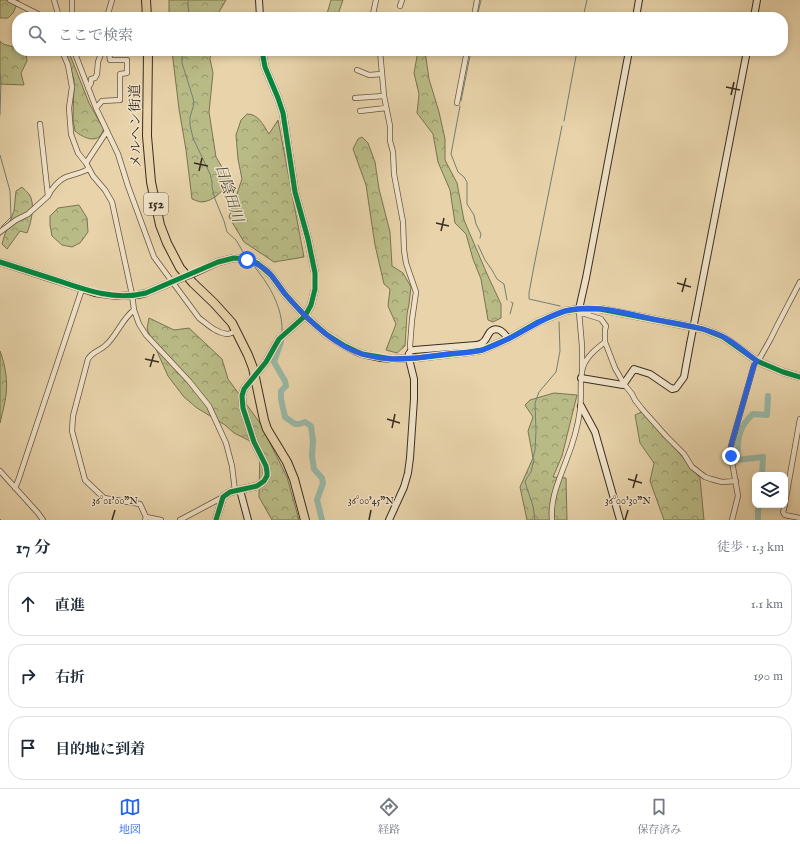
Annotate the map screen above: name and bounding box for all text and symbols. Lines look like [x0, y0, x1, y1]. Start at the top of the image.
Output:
search box [12, 12, 788, 56]
icon: search [26, 23, 48, 45]
text: ここで検索 [58, 26, 133, 45]
street label: メルヘン街道 [126, 84, 146, 168]
water label: 日陰田川 [211, 162, 248, 226]
road number: 152 [144, 193, 168, 215]
route start [238, 251, 256, 269]
route end [722, 447, 740, 465]
map controls [752, 472, 788, 508]
button: layers [752, 472, 788, 508]
text: 36°01'00"N [92, 495, 138, 508]
text: 36°00'45"N [348, 495, 394, 508]
text: 36°00'30"N [605, 495, 651, 508]
text: 17 分 [16, 538, 51, 559]
text: 徒歩 · 1.3 km [717, 539, 784, 556]
icon: ahead [17, 593, 39, 615]
text: 直進 [55, 596, 85, 615]
text: 1.1 km [751, 596, 783, 613]
icon: right [17, 665, 39, 687]
text: 右折 [55, 668, 85, 687]
text: 190 m [753, 668, 783, 685]
icon: arrive [17, 737, 39, 759]
text: 目的地に到着 [55, 740, 145, 759]
tab: 地図 [119, 796, 141, 837]
tab: 経路 [378, 796, 400, 837]
tab: 保存済み [637, 796, 681, 837]

